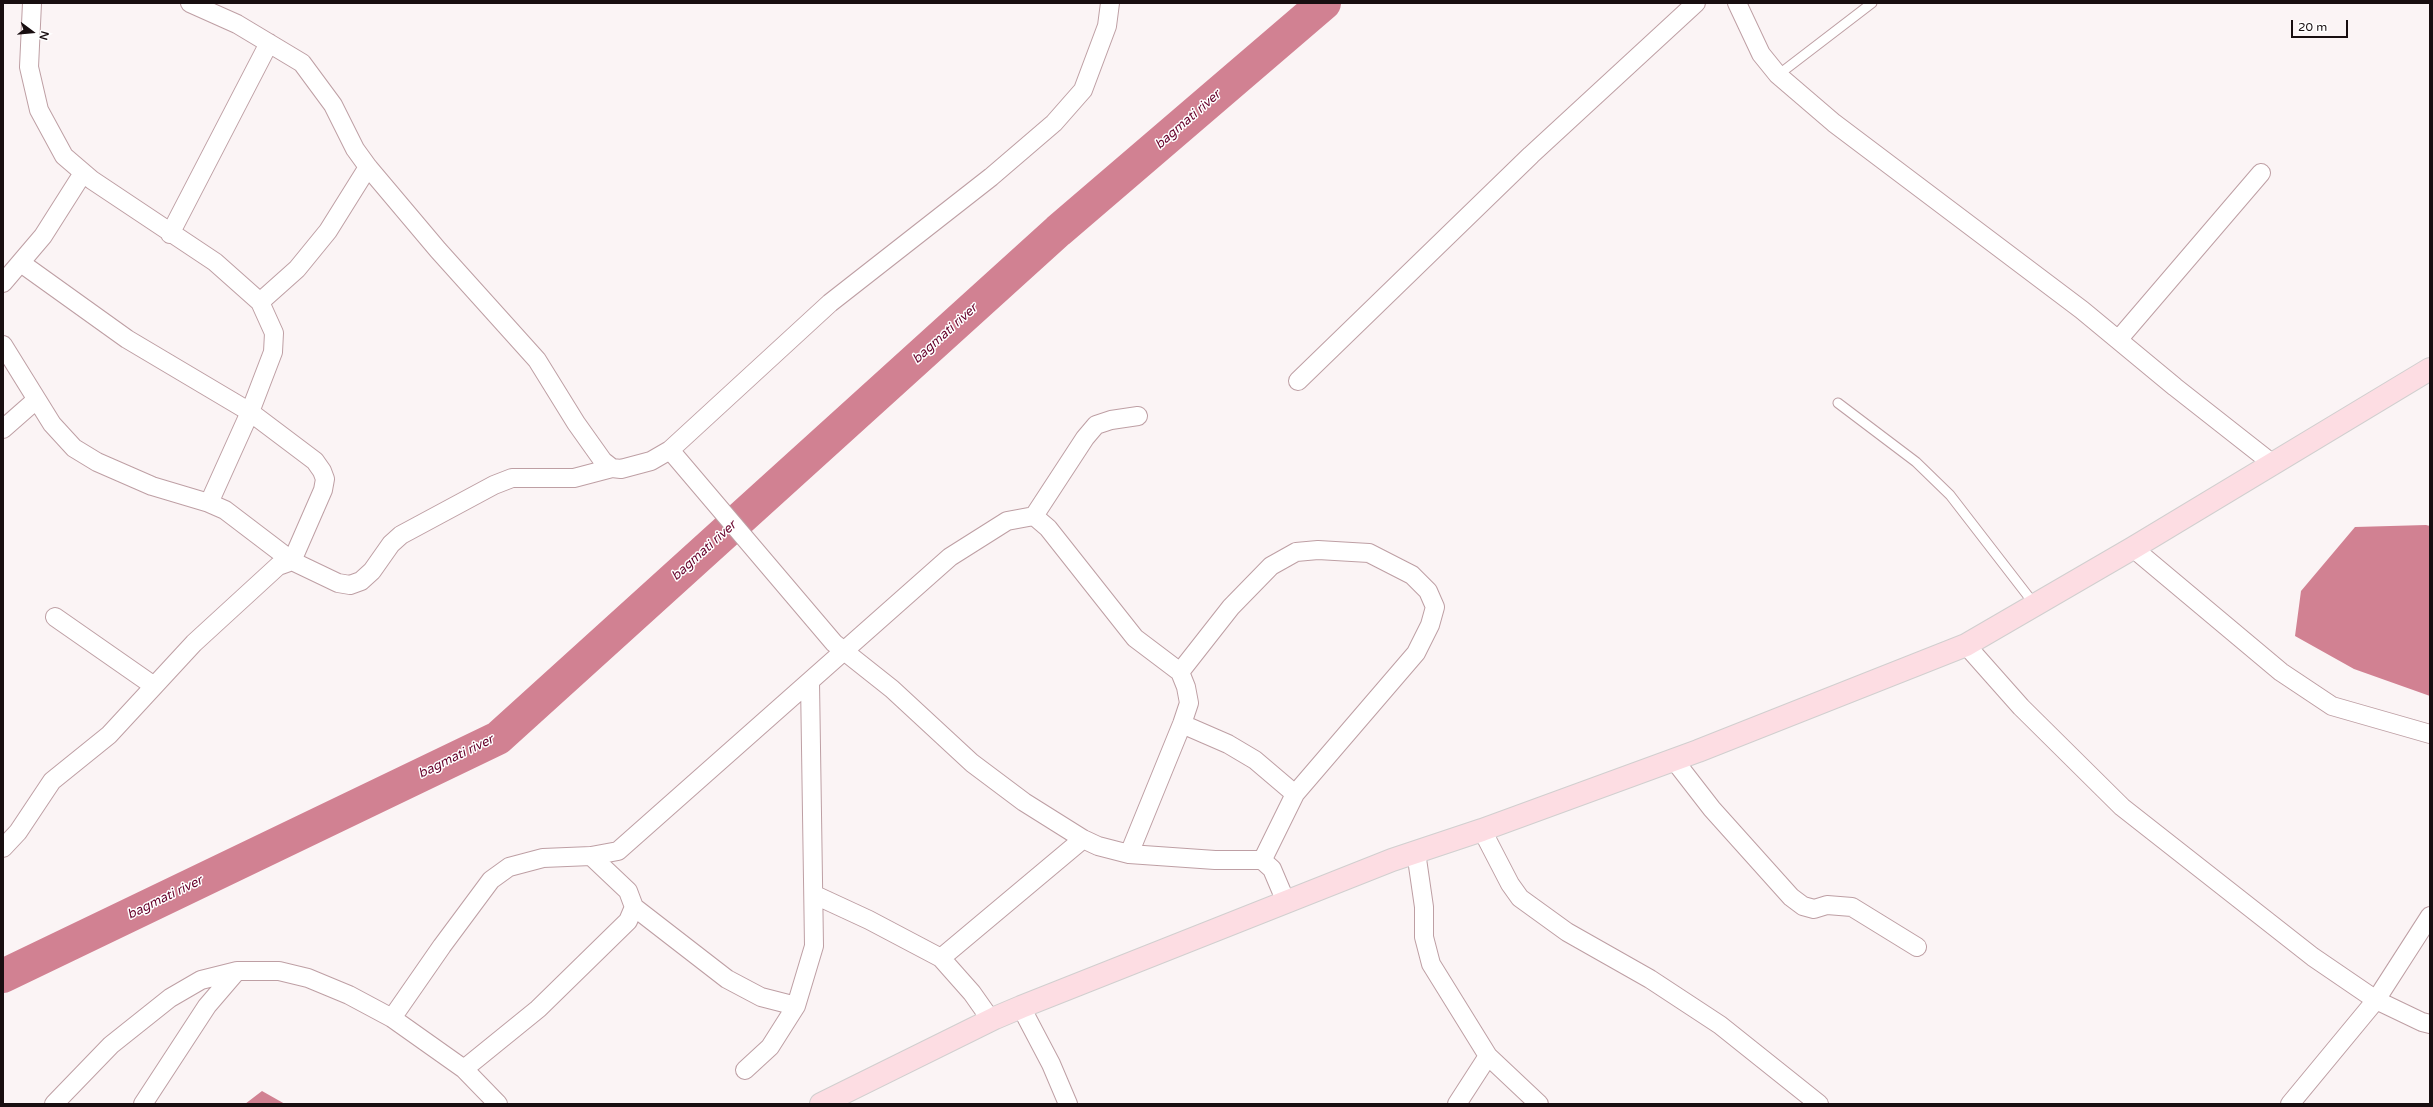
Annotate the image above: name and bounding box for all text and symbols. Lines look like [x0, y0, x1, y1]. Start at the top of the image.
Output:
north arrow [12, 12, 52, 52]
scale bar [2293, 12, 2350, 38]
text: 20 m [2298, 20, 2327, 34]
text: N [37, 29, 51, 41]
water label: bagmati river [1152, 87, 1224, 153]
water label: bagmati river [909, 301, 981, 367]
water label: bagmati river [668, 518, 740, 584]
water label: bagmati river [416, 732, 496, 782]
water label: bagmati river [125, 873, 205, 923]

